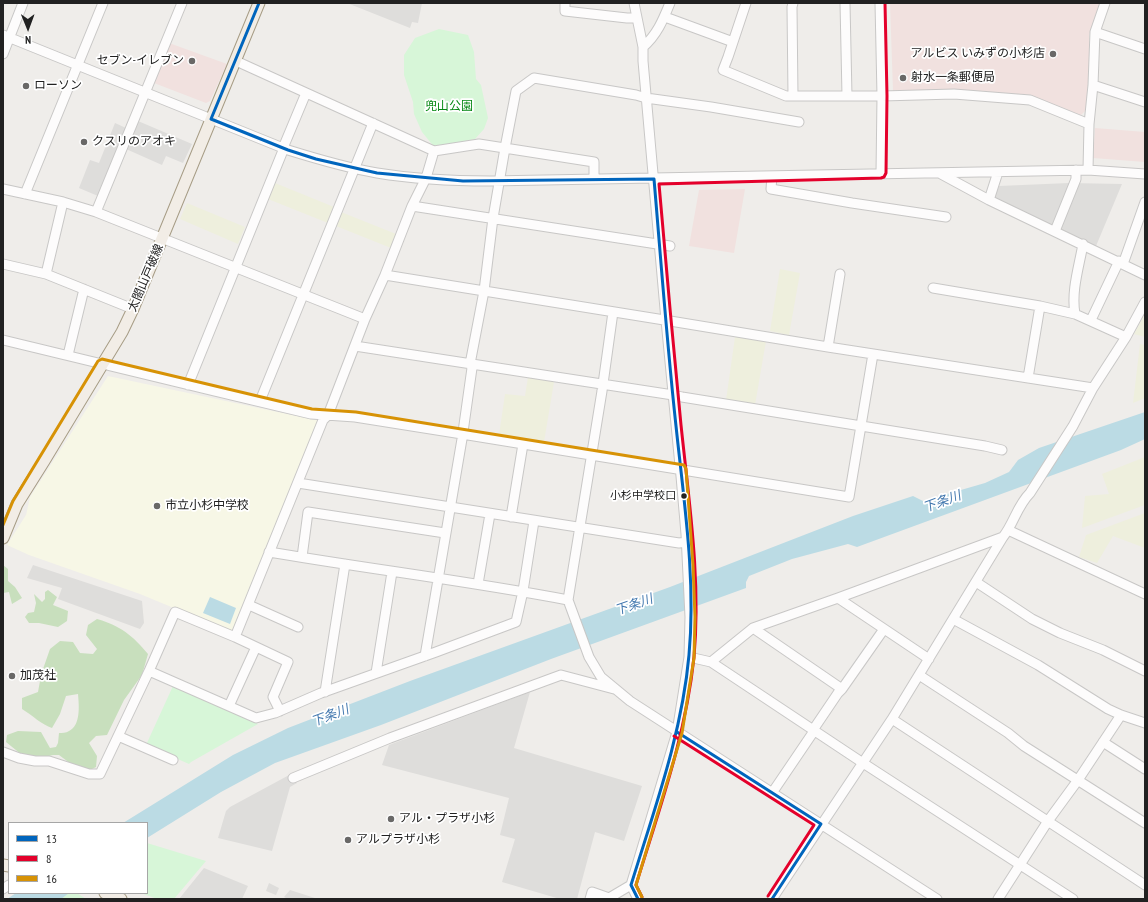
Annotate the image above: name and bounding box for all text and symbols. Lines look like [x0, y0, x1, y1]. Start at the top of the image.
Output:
north arrow [8, 8, 48, 48]
text: N [25, 33, 31, 47]
place label: アルビス いみずの小杉店 [910, 47, 1045, 61]
marker: アルビス いみずの小杉店 [1048, 49, 1058, 59]
place label: セブン-イレブン [97, 54, 184, 68]
marker: セブン-イレブン [187, 56, 197, 66]
place label: 射水一条郵便局 [911, 71, 995, 85]
marker: 射水一条郵便局 [898, 73, 908, 83]
place label: ローソン [34, 79, 82, 93]
marker: ローソン [21, 81, 31, 91]
park label: 兜山公園 [425, 100, 473, 114]
place label: クスリのアオキ [92, 135, 176, 149]
marker: クスリのアオキ [79, 137, 89, 147]
street label: 太閤山戸破線 [125, 242, 167, 314]
water label: 下条川 [921, 488, 963, 516]
place label: 小杉中学校口 [610, 489, 676, 503]
marker: 小杉中学校口 [679, 491, 689, 501]
place label: 市立小杉中学校 [165, 499, 249, 513]
marker: 市立小杉中学校 [152, 501, 162, 511]
water label: 下条川 [613, 591, 655, 619]
place label: 加茂社 [20, 669, 56, 683]
marker: 加茂社 [7, 671, 17, 681]
water label: 下条川 [309, 702, 351, 730]
place label: アル・プラザ小杉 [399, 812, 495, 826]
marker: アル・プラザ小杉 [386, 814, 396, 824]
legend [8, 822, 148, 894]
text: 13 [46, 831, 57, 846]
place label: アルプラザ小杉 [356, 833, 440, 847]
marker: アルプラザ小杉 [343, 835, 353, 845]
text: 8 [46, 851, 51, 866]
text: 16 [46, 871, 57, 886]

